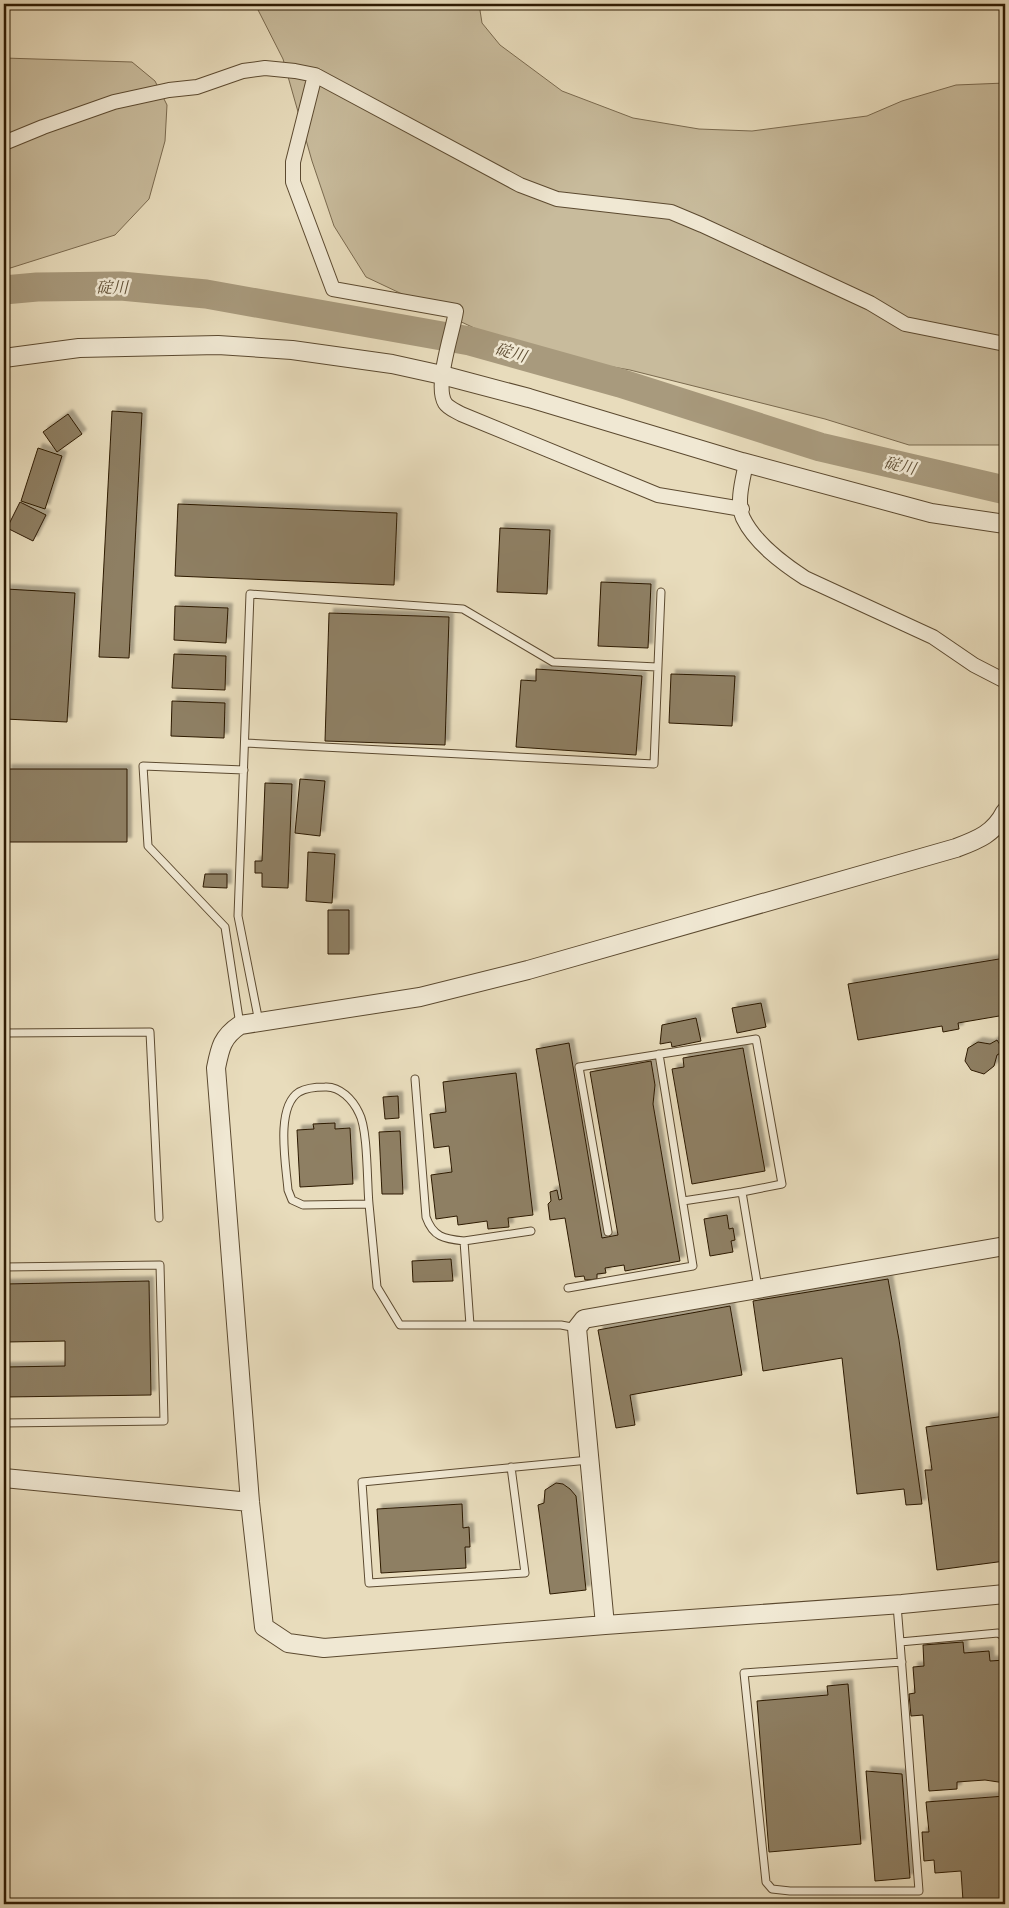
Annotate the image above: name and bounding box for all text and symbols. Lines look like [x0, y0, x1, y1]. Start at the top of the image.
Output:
water label: 碇川 [96, 277, 130, 299]
water label: 碇川 [492, 338, 531, 368]
water label: 碇川 [882, 452, 920, 481]

